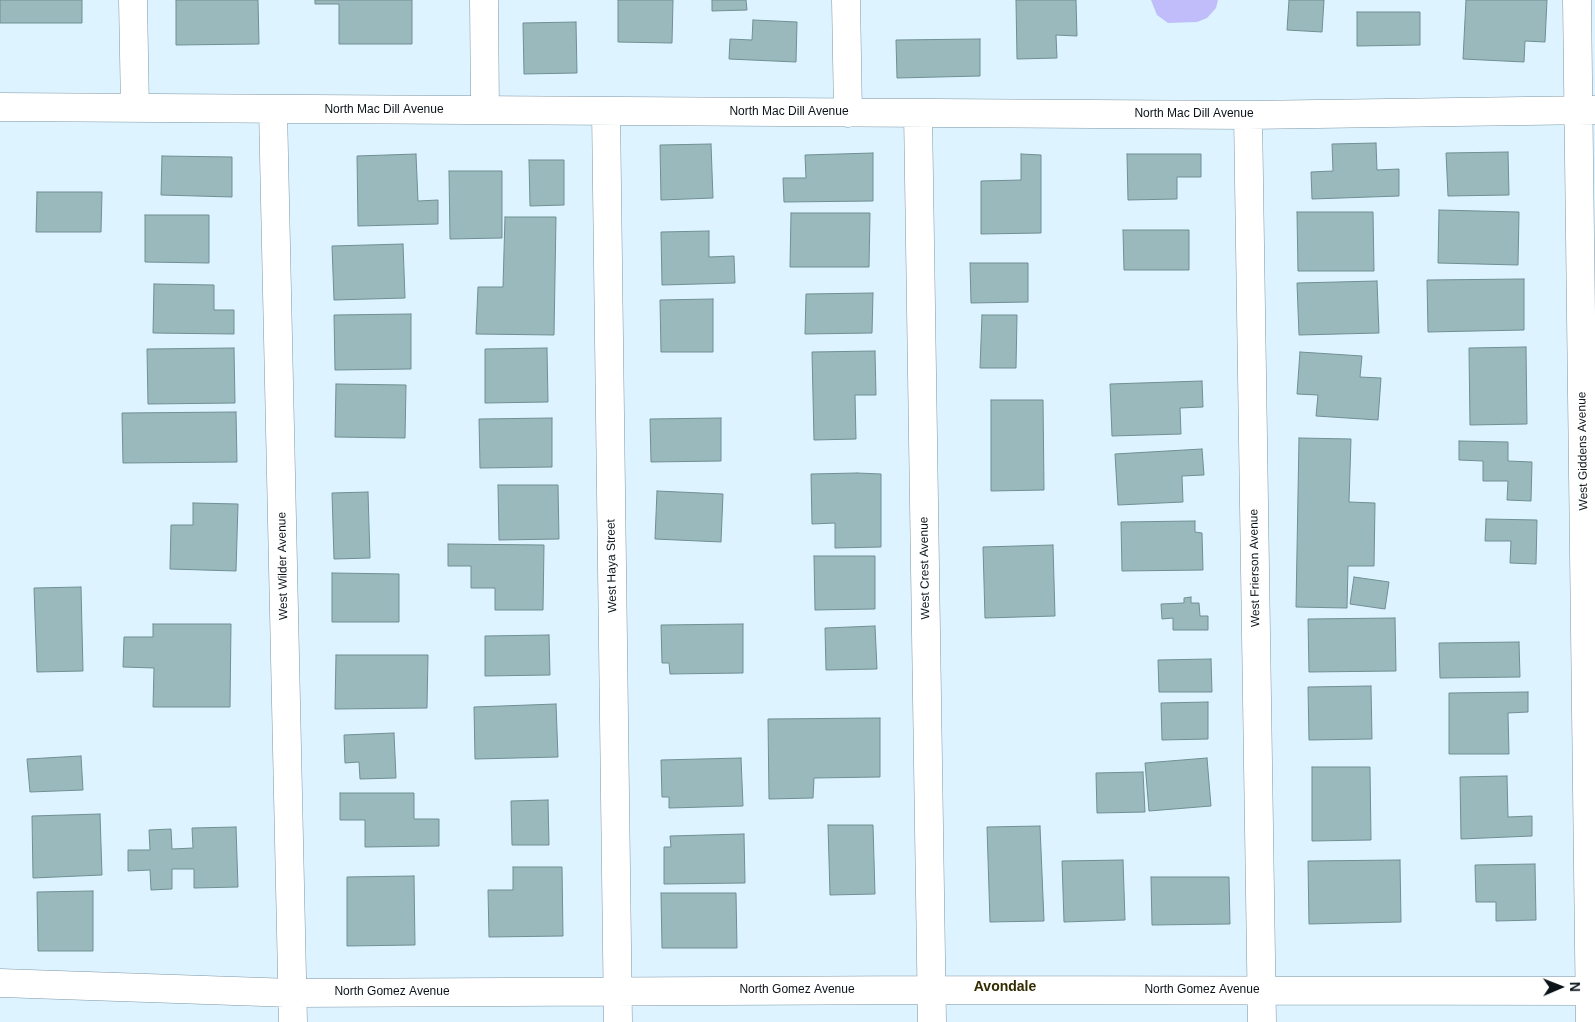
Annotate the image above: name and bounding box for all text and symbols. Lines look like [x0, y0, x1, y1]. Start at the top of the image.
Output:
street label: North Mac Dill Avenue [324, 103, 444, 117]
street label: North Mac Dill Avenue [729, 105, 849, 119]
street label: North Mac Dill Avenue [1134, 107, 1254, 121]
street label: West Giddens Avenue [1575, 391, 1591, 511]
street label: West Frierson Avenue [1247, 509, 1263, 627]
street label: West Wilder Avenue [275, 512, 291, 620]
street label: West Crest Avenue [917, 516, 933, 620]
street label: West Haya Street [604, 519, 620, 613]
north arrow [1535, 962, 1585, 1012]
district label: Avondale [974, 979, 1036, 995]
text: N [1567, 982, 1583, 992]
street label: North Gomez Avenue [739, 983, 855, 997]
street label: North Gomez Avenue [1144, 983, 1260, 997]
street label: North Gomez Avenue [334, 985, 450, 999]

